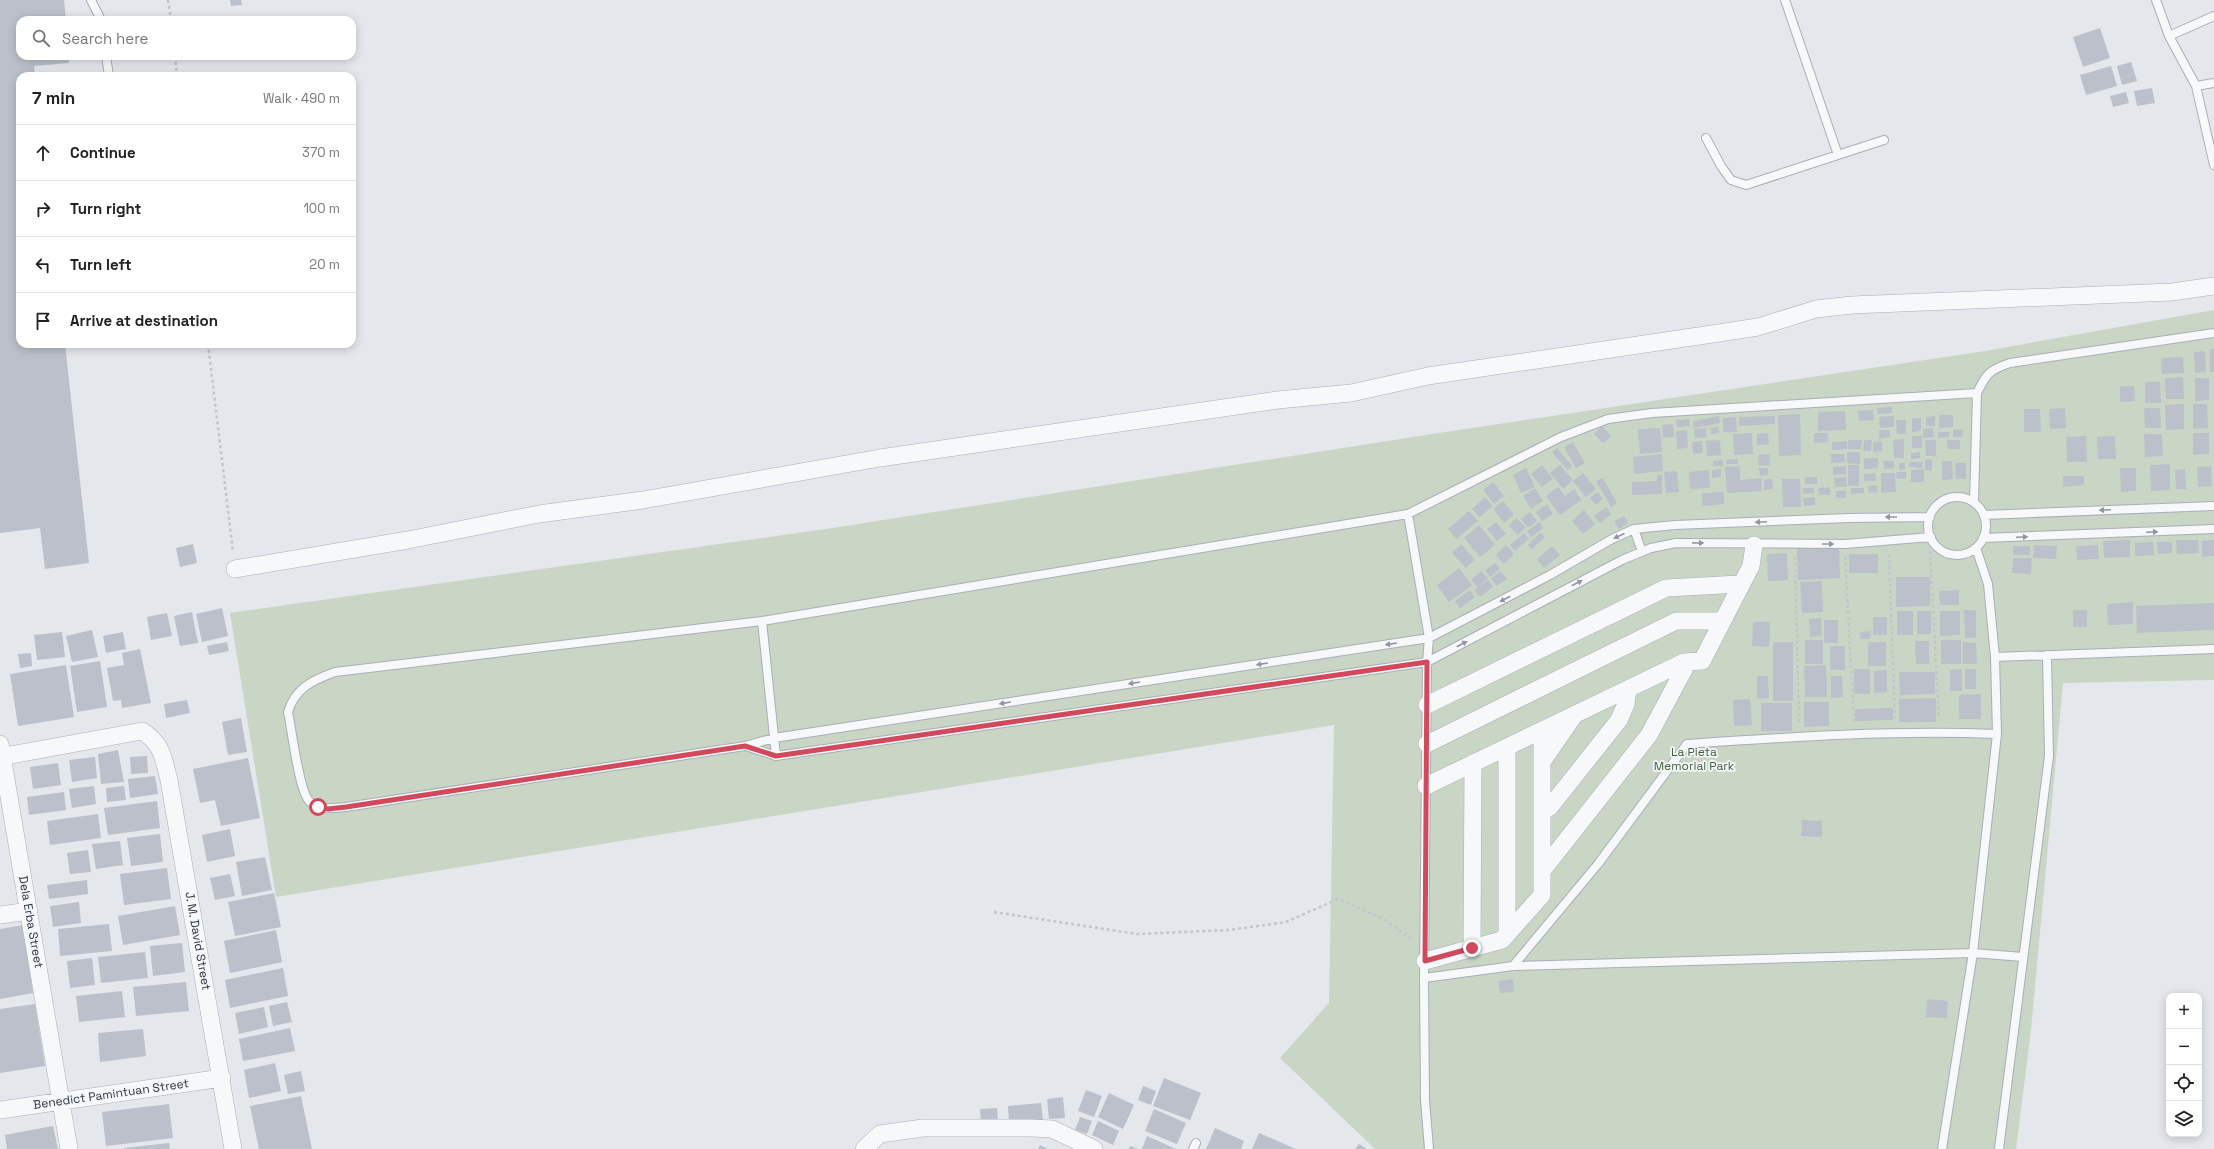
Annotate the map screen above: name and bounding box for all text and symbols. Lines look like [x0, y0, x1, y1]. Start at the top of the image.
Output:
search box [16, 16, 356, 60]
icon: search [30, 27, 52, 49]
text: Search here [62, 29, 148, 48]
text: 7 min [32, 87, 75, 109]
text: Walk · 490 m [263, 90, 340, 107]
icon: ahead [32, 142, 54, 164]
text: Continue [70, 143, 136, 162]
text: 370 m [302, 144, 340, 161]
icon: right [32, 198, 54, 220]
text: Turn right [70, 199, 141, 218]
text: 100 m [303, 200, 340, 217]
icon: left [32, 254, 54, 276]
text: Turn left [70, 255, 132, 274]
text: 20 m [309, 256, 340, 273]
icon: arrive [32, 310, 54, 332]
text: Arrive at destination [70, 311, 218, 330]
one-way arrow [2099, 507, 2111, 514]
one-way arrow [1884, 514, 1897, 520]
one-way arrow [1754, 519, 1767, 525]
one-way arrow [2146, 528, 2158, 535]
one-way arrow [1613, 533, 1625, 539]
one-way arrow [2016, 533, 2028, 540]
one-way arrow [1692, 540, 1705, 546]
one-way arrow [1822, 541, 1835, 547]
one-way arrow [1571, 580, 1582, 586]
one-way arrow [1499, 595, 1511, 602]
one-way arrow [1385, 641, 1397, 647]
one-way arrow [1456, 641, 1467, 647]
one-way arrow [1256, 661, 1268, 667]
one-way arrow [1128, 680, 1140, 686]
one-way arrow [999, 700, 1011, 706]
park label: La Pieta Memorial Park [1654, 744, 1735, 774]
route start [309, 798, 327, 816]
street label: Dela Erba Street [15, 874, 47, 970]
street label: J. M. David Street [181, 891, 215, 991]
route end [1463, 939, 1481, 957]
map controls [2166, 993, 2202, 1137]
button: + [2166, 993, 2202, 1029]
button: − [2166, 1029, 2202, 1065]
button: locate [2166, 1065, 2202, 1101]
street label: Benedict Pamintuan Street [32, 1075, 190, 1113]
button: layers [2166, 1101, 2202, 1137]

